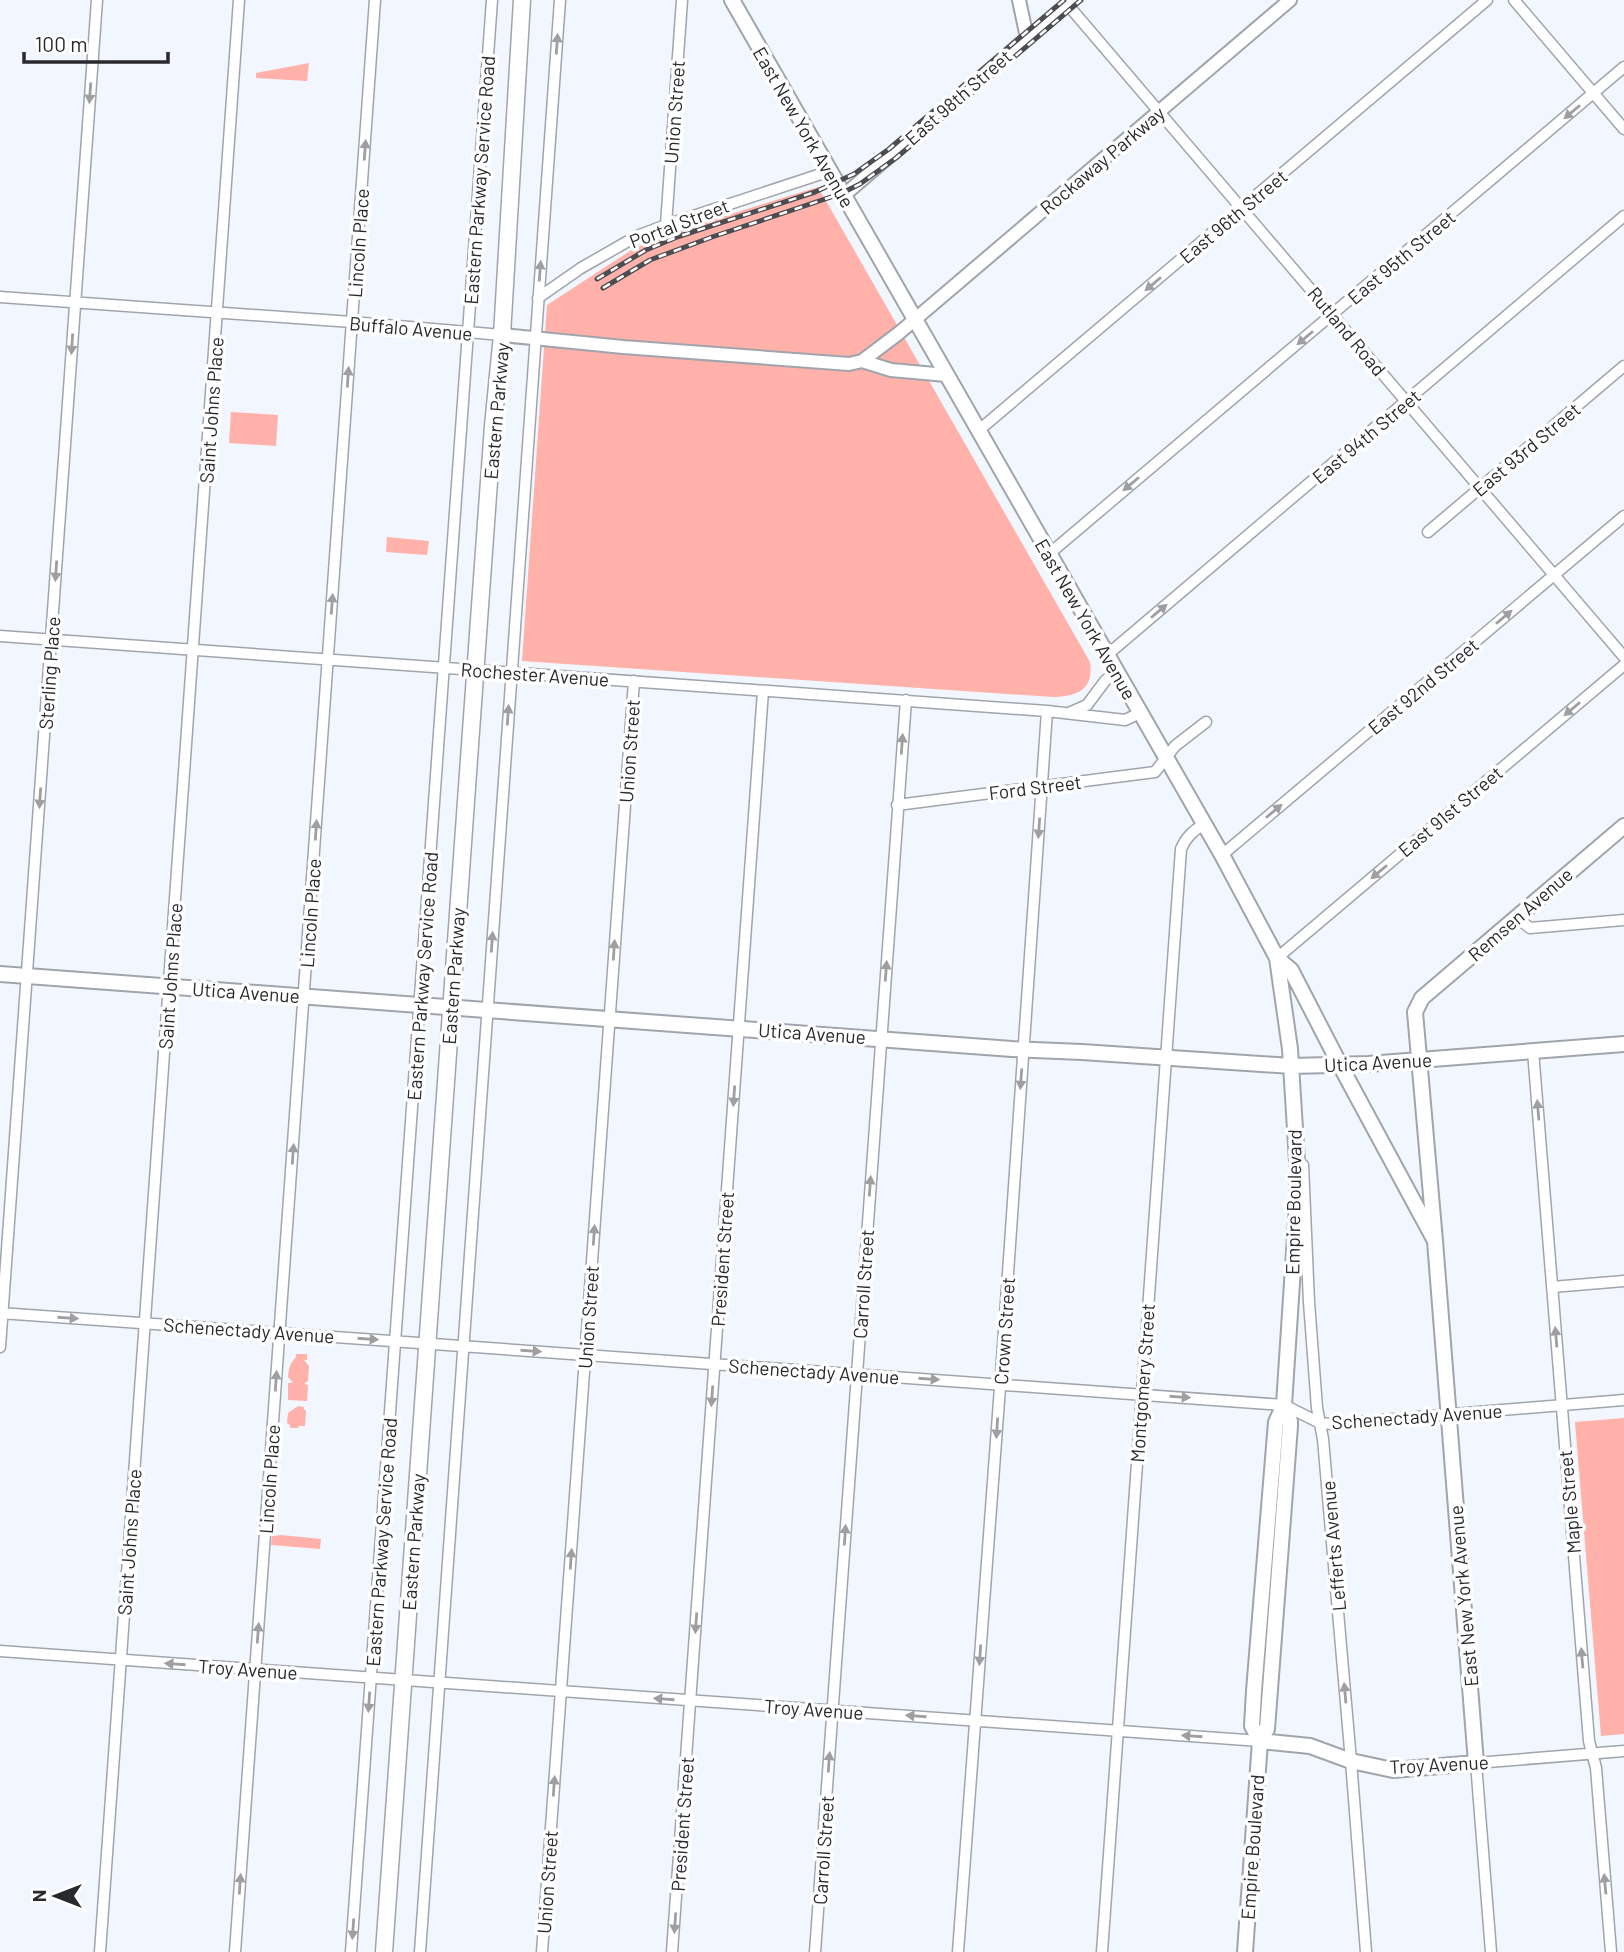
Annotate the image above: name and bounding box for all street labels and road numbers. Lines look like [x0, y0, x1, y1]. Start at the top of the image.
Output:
street label: East New York Avenue [749, 43, 859, 211]
street label: East 98th Street [900, 44, 1016, 150]
street label: Eastern Parkway Service Road [459, 55, 499, 305]
street label: Union Street [659, 59, 689, 165]
street label: Rockaway Parkway [1035, 101, 1169, 219]
street label: East 96th Street [1174, 164, 1292, 268]
street label: Lincoln Place [343, 188, 373, 298]
street label: Portal Street [626, 193, 732, 253]
street label: East 95th Street [1342, 205, 1460, 309]
street label: Rutland Road [1303, 282, 1391, 380]
street label: Buffalo Avenue [348, 311, 474, 345]
street label: Saint Johns Place [194, 336, 228, 484]
street label: Eastern Parkway [479, 341, 513, 480]
street label: East 94th Street [1307, 384, 1425, 488]
street label: East 93rd Street [1467, 397, 1585, 501]
street label: East New York Avenue [1031, 535, 1141, 703]
street label: Sterling Place [34, 616, 64, 730]
street label: East 92nd Street [1363, 633, 1483, 739]
street label: Rochester Avenue [460, 657, 610, 691]
street label: Union Street [614, 698, 644, 804]
street label: East 91st Street [1393, 761, 1507, 861]
street label: Ford Street [987, 770, 1083, 804]
street label: Eastern Parkway Service Road [402, 851, 442, 1101]
street label: Lincoln Place [295, 858, 325, 968]
street label: Remsen Avenue [1463, 862, 1577, 966]
street label: Saint Johns Place [153, 902, 187, 1050]
street label: Eastern Parkway [437, 907, 469, 1045]
street label: Utica Avenue [191, 977, 301, 1007]
street label: Utica Avenue [757, 1018, 867, 1048]
street label: Utica Avenue [1324, 1048, 1432, 1076]
street label: Empire Boulevard [1280, 1129, 1306, 1275]
street label: President Street [706, 1191, 738, 1327]
street label: Carroll Street [848, 1229, 878, 1339]
street label: Union Street [573, 1264, 603, 1370]
street label: Crown Street [989, 1276, 1019, 1386]
street label: Montgomery Street [1125, 1303, 1159, 1463]
street label: Schenectady Avenue [163, 1313, 335, 1347]
street label: Schenectady Avenue [728, 1354, 900, 1388]
street label: Schenectady Avenue [1331, 1399, 1503, 1433]
street label: Eastern Parkway Service Road [361, 1417, 401, 1667]
street label: Lincoln Place [254, 1424, 284, 1534]
street label: Maple Street [1553, 1449, 1585, 1555]
street label: Saint Johns Place [112, 1468, 146, 1616]
street label: Eastern Parkway [397, 1473, 429, 1611]
street label: Lefferts Avenue [1316, 1480, 1350, 1612]
street label: East New York Avenue [1444, 1504, 1482, 1688]
street label: Troy Avenue [198, 1654, 298, 1684]
street label: Troy Avenue [764, 1694, 864, 1724]
street label: Troy Avenue [1389, 1750, 1489, 1778]
street label: President Street [666, 1756, 698, 1892]
street label: Empire Boulevard [1235, 1774, 1269, 1920]
street label: Carroll Street [808, 1795, 838, 1905]
street label: Union Street [532, 1829, 562, 1935]

